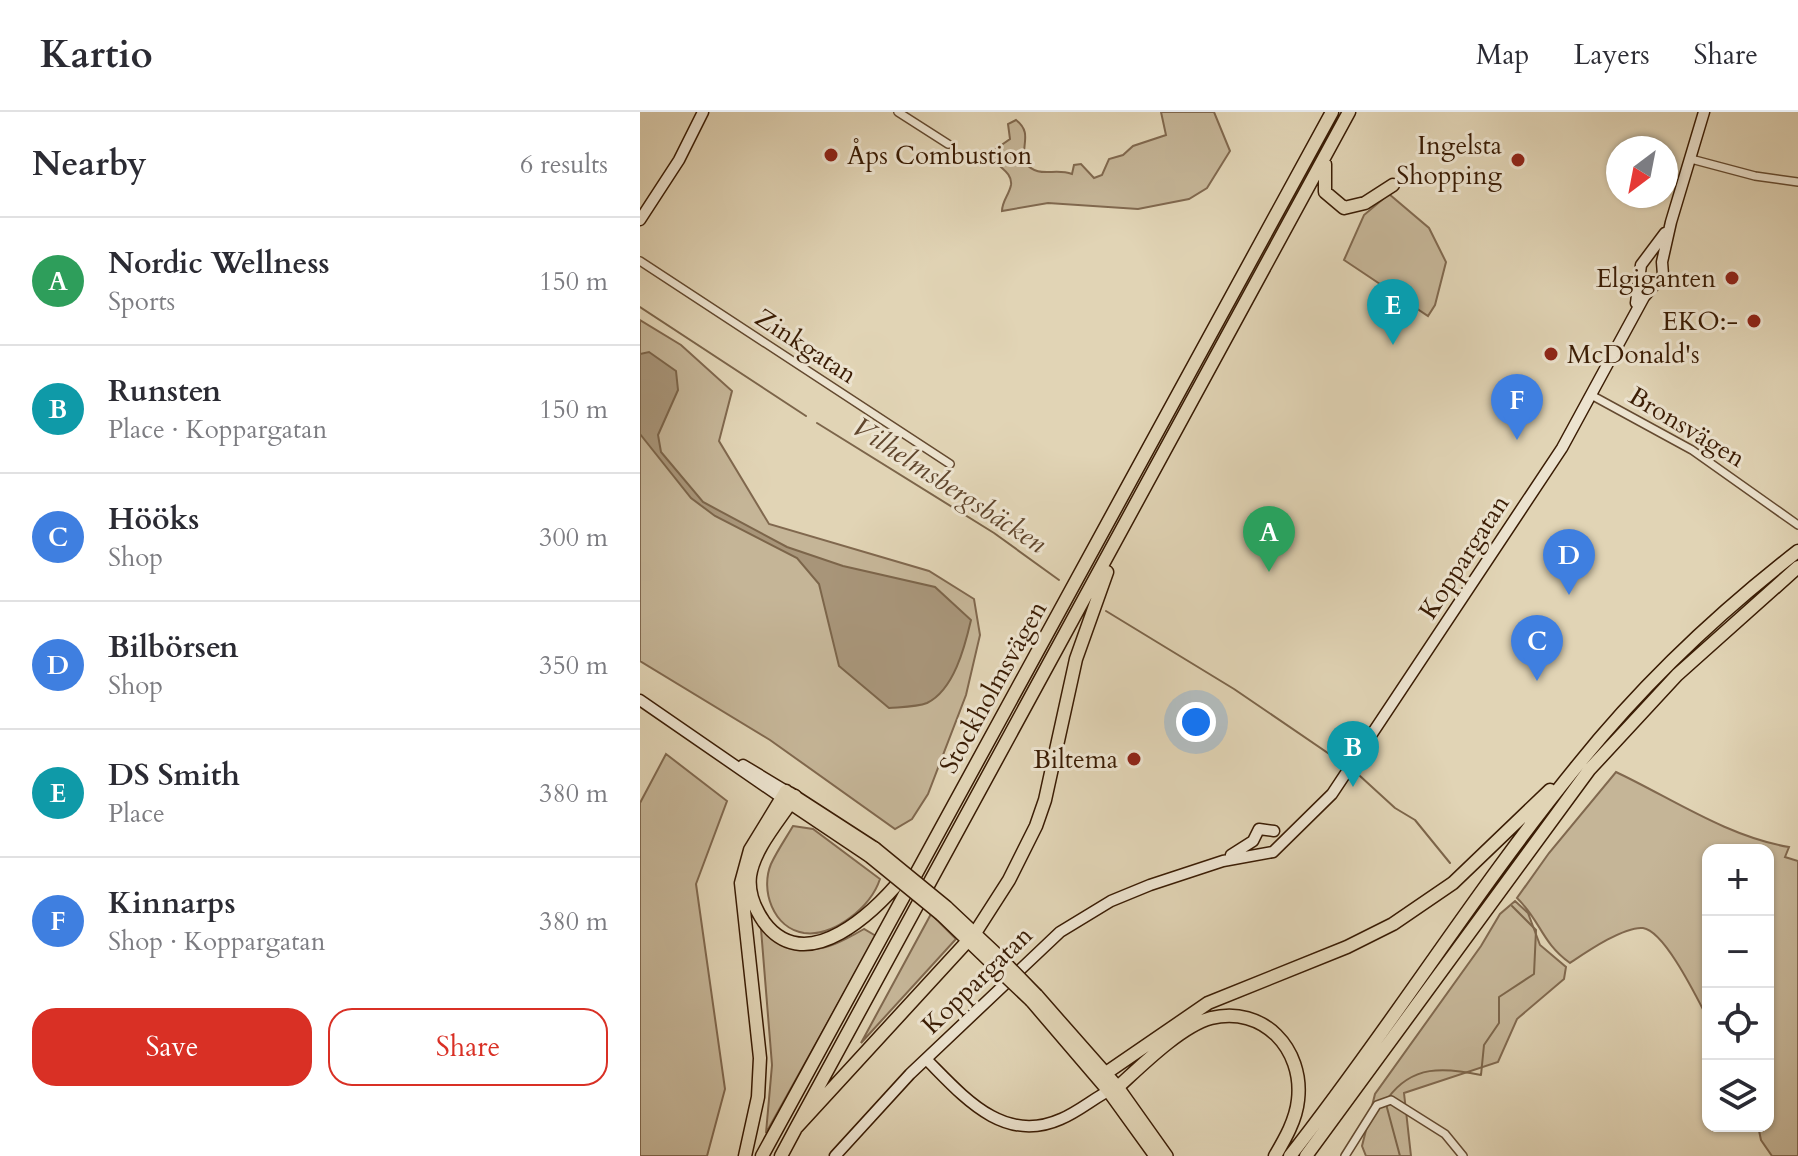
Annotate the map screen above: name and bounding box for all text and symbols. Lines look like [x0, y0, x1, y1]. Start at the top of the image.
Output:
text: Kartio [40, 29, 153, 81]
text: Map [1476, 36, 1529, 74]
text: Layers [1573, 36, 1650, 74]
text: Share [1694, 36, 1758, 74]
place label: Ingelsta Shopping [1396, 128, 1502, 193]
north arrow [1606, 136, 1678, 208]
place label: Åps Combustion [847, 138, 1032, 173]
text: Nearby [32, 141, 147, 187]
marker: Åps Combustion [822, 146, 840, 164]
text: 6 results [520, 147, 608, 182]
marker: Ingelsta Shopping [1509, 151, 1527, 169]
text: Nordic Wellness [108, 243, 330, 284]
place label: Elgiganten [1596, 261, 1716, 296]
text: A [48, 264, 68, 299]
text: 150 m [539, 264, 608, 299]
marker: Elgiganten [1723, 269, 1741, 287]
pin: E [1367, 279, 1419, 345]
text: Sports [108, 284, 175, 319]
street label: Zinkgatan [748, 300, 864, 392]
place label: EKO:- [1662, 304, 1738, 339]
marker: EKO:- [1745, 312, 1763, 330]
place label: McDonald's [1567, 337, 1700, 372]
marker: McDonald's [1542, 345, 1560, 363]
text: Runsten [108, 371, 221, 412]
pin: F [1491, 374, 1543, 440]
street label: Bronsvägen [1622, 378, 1752, 476]
text: B [49, 392, 67, 427]
text: 150 m [539, 392, 608, 427]
water label: Vilhelmsbergsbäcken [844, 408, 1054, 562]
text: Place · Koppargatan [108, 412, 327, 447]
street label: Koppargatan [1411, 488, 1517, 626]
text: Hööks [108, 499, 199, 540]
pin: A [1243, 506, 1295, 572]
text: C [48, 520, 68, 555]
text: 300 m [539, 520, 608, 555]
pin: D [1543, 529, 1595, 595]
text: Shop [108, 540, 163, 575]
street label: Stockholmsvägen [931, 594, 1055, 780]
pin: C [1511, 615, 1563, 681]
text: Bilbörsen [108, 627, 238, 668]
text: D [47, 648, 69, 683]
text: 350 m [539, 648, 608, 683]
text: Shop [108, 668, 163, 703]
your location [1176, 702, 1216, 742]
pin: B [1327, 721, 1379, 787]
place label: Biltema [1033, 742, 1118, 777]
marker: Biltema [1125, 750, 1143, 768]
text: DS Smith [108, 755, 240, 796]
text: E [50, 776, 66, 811]
text: 380 m [539, 776, 608, 811]
text: Place [108, 796, 165, 831]
map controls [1702, 844, 1774, 1132]
button: + [1702, 844, 1774, 916]
text: Kinnarps [108, 883, 236, 924]
text: F [50, 904, 66, 939]
text: 380 m [539, 904, 608, 939]
button: − [1702, 916, 1774, 988]
street label: Koppargatan [914, 918, 1040, 1042]
text: Shop · Koppargatan [108, 924, 326, 959]
button: locate [1702, 988, 1774, 1060]
button: Save [32, 1008, 312, 1086]
button: Share [328, 1008, 608, 1086]
button: layers [1702, 1060, 1774, 1132]

